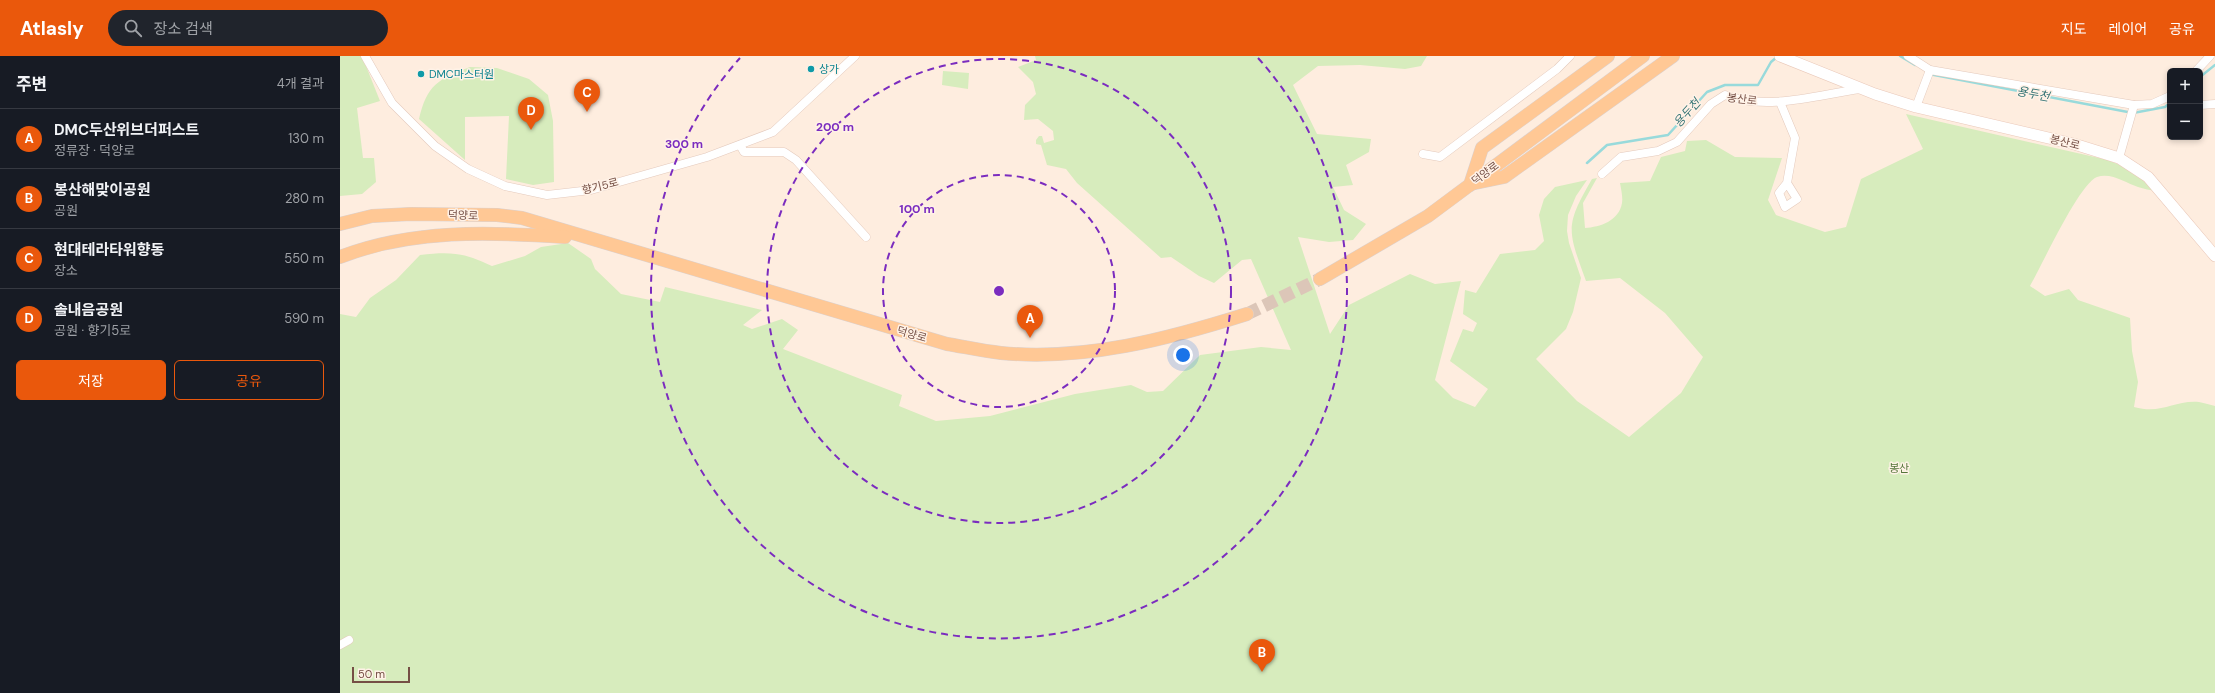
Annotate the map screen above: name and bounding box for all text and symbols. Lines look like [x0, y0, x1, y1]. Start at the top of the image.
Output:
search box [108, 10, 388, 46]
text: Atlasly [20, 16, 84, 41]
icon: search [122, 17, 144, 39]
text: 장소 검색 [154, 19, 213, 39]
text: 지도 [2061, 20, 2087, 38]
text: 레이어 [2109, 20, 2147, 38]
text: 공유 [2169, 20, 2195, 38]
place label: 상가 [819, 62, 839, 76]
marker: 상가 [806, 64, 816, 74]
place label: DMC마스터원 [429, 67, 494, 81]
map controls [2167, 68, 2203, 140]
button: + [2167, 68, 2203, 104]
marker: DMC마스터원 [416, 69, 426, 79]
text: 주변 [16, 73, 47, 95]
text: 4개 결과 [277, 75, 324, 92]
pin: C [574, 79, 600, 112]
water label: 용두천 [2015, 83, 2053, 105]
street label: 봉산로 [1726, 90, 1758, 108]
water label: 용두천 [1670, 94, 1705, 131]
pin: D [518, 97, 544, 130]
button: − [2167, 104, 2203, 140]
text: 200 m [816, 119, 854, 135]
text: DMC두산위브더퍼스트 [54, 120, 199, 140]
text: A [24, 130, 34, 147]
text: 130 m [288, 130, 324, 147]
street label: 봉산로 [2049, 132, 2081, 152]
text: 300 m [665, 136, 703, 152]
text: 정류장 · 덕양로 [54, 142, 135, 159]
street label: 덕양로 [1469, 158, 1501, 188]
street label: 향기5로 [580, 175, 620, 197]
text: 봉산해맞이공원 [54, 180, 151, 200]
text: B [25, 190, 33, 207]
text: 280 m [285, 190, 324, 207]
text: 100 m [899, 201, 935, 217]
text: 공원 [54, 202, 78, 219]
street label: 덕양로 [448, 207, 478, 223]
text: 현대테라타워향동 [54, 240, 164, 260]
text: C [24, 250, 34, 267]
text: 550 m [284, 250, 324, 267]
text: 장소 [54, 262, 78, 279]
centre of rings [992, 284, 1006, 298]
text: 솔내음공원 [54, 300, 123, 320]
pin: A [1017, 305, 1043, 338]
text: D [24, 310, 34, 327]
text: 590 m [284, 310, 324, 327]
text: 공원 · 향기5로 [54, 322, 131, 339]
street label: 덕양로 [895, 323, 929, 345]
your location [1173, 345, 1193, 365]
button: 저장 [16, 360, 166, 400]
button: 공유 [174, 360, 324, 400]
park label: 봉산 [1889, 461, 1909, 475]
pin: B [1249, 639, 1275, 672]
scale bar [352, 665, 410, 684]
text: 50 m [358, 667, 385, 681]

